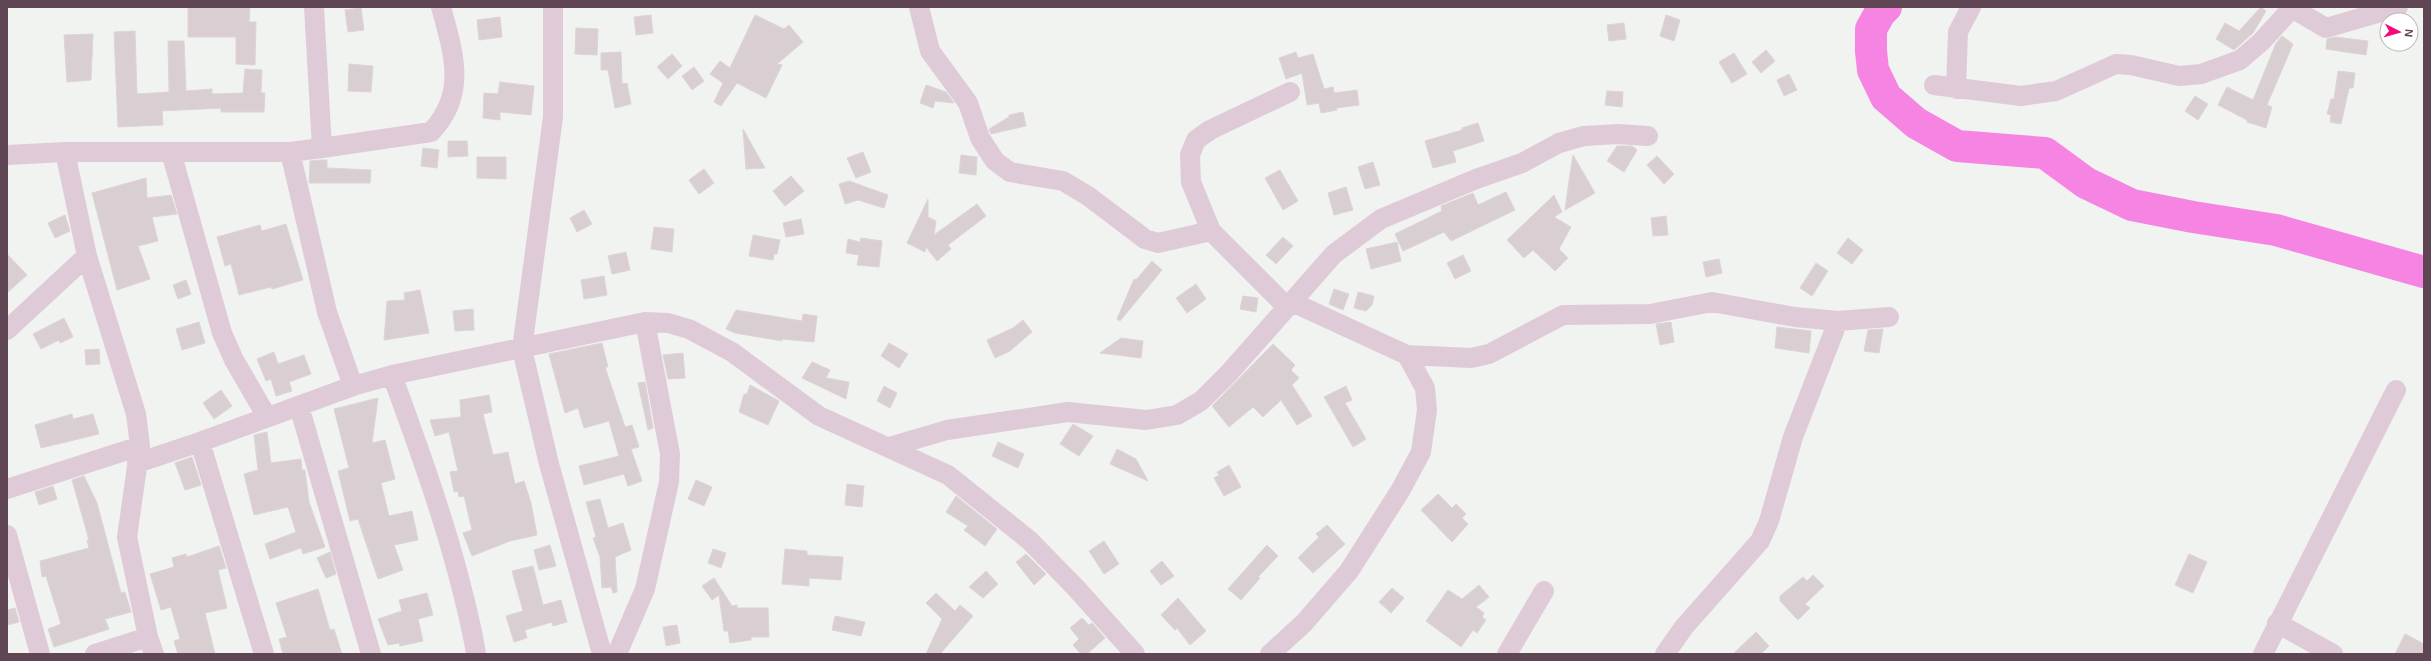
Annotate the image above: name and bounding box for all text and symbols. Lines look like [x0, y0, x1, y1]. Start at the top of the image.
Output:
north arrow [2379, 12, 2419, 52]
text: N [2403, 28, 2415, 38]

